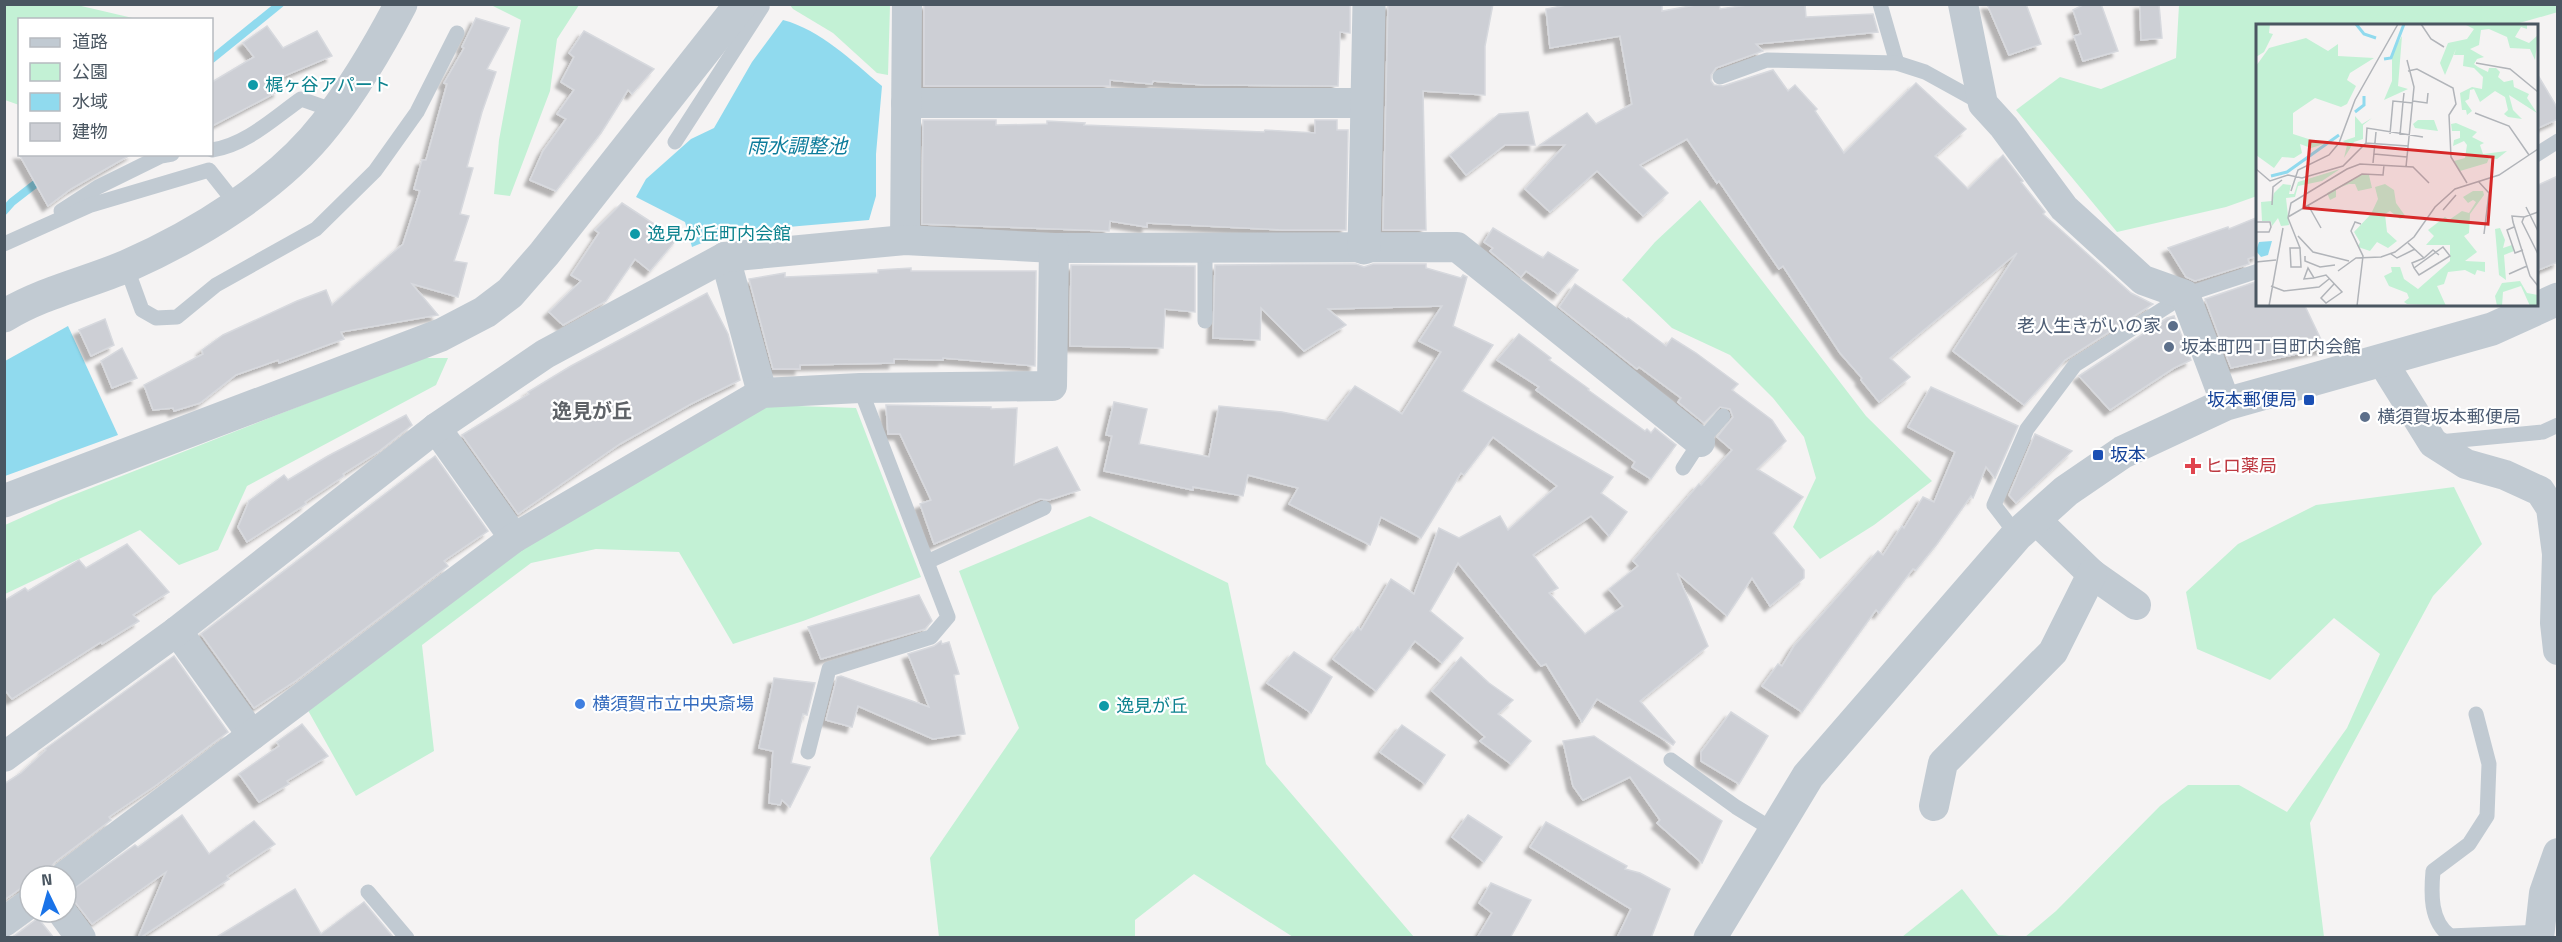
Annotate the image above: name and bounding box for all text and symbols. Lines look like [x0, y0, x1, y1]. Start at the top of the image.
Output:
legend [18, 18, 213, 156]
inset map [2256, 24, 2538, 306]
text: 道路 [72, 28, 108, 55]
text: 公園 [72, 58, 108, 85]
place label: 梶ヶ谷アパート [265, 71, 391, 98]
marker: 梶ヶ谷アパート [246, 78, 260, 92]
text: 水域 [72, 88, 108, 115]
text: 建物 [72, 118, 108, 145]
water label: 雨水調整池 [747, 130, 849, 161]
place label: 逸見が丘町内会館 [647, 220, 791, 247]
marker: 逸見が丘町内会館 [628, 227, 642, 241]
place label: 老人生きがいの家 [2017, 312, 2161, 339]
marker: 老人生きがいの家 [2166, 319, 2180, 333]
place label: 坂本町四丁目町内会館 [2181, 333, 2361, 360]
marker: 坂本町四丁目町内会館 [2162, 340, 2176, 354]
place label: 坂本郵便局 [2207, 386, 2297, 413]
marker: 坂本郵便局 [2302, 393, 2316, 407]
district label: 逸見が丘 [552, 395, 632, 426]
place label: 横須賀坂本郵便局 [2377, 403, 2521, 430]
marker: 横須賀坂本郵便局 [2358, 410, 2372, 424]
place label: 坂本 [2110, 441, 2146, 468]
marker: 坂本 [2091, 448, 2105, 462]
place label: ヒロ薬局 [2205, 452, 2277, 479]
marker: ヒロ薬局 [2186, 459, 2200, 473]
place label: 横須賀市立中央斎場 [592, 690, 754, 717]
place label: 逸見が丘 [1116, 692, 1188, 719]
marker: 横須賀市立中央斎場 [573, 697, 587, 711]
marker: 逸見が丘 [1097, 699, 1111, 713]
north arrow [18, 864, 78, 924]
text: N [40, 867, 53, 891]

